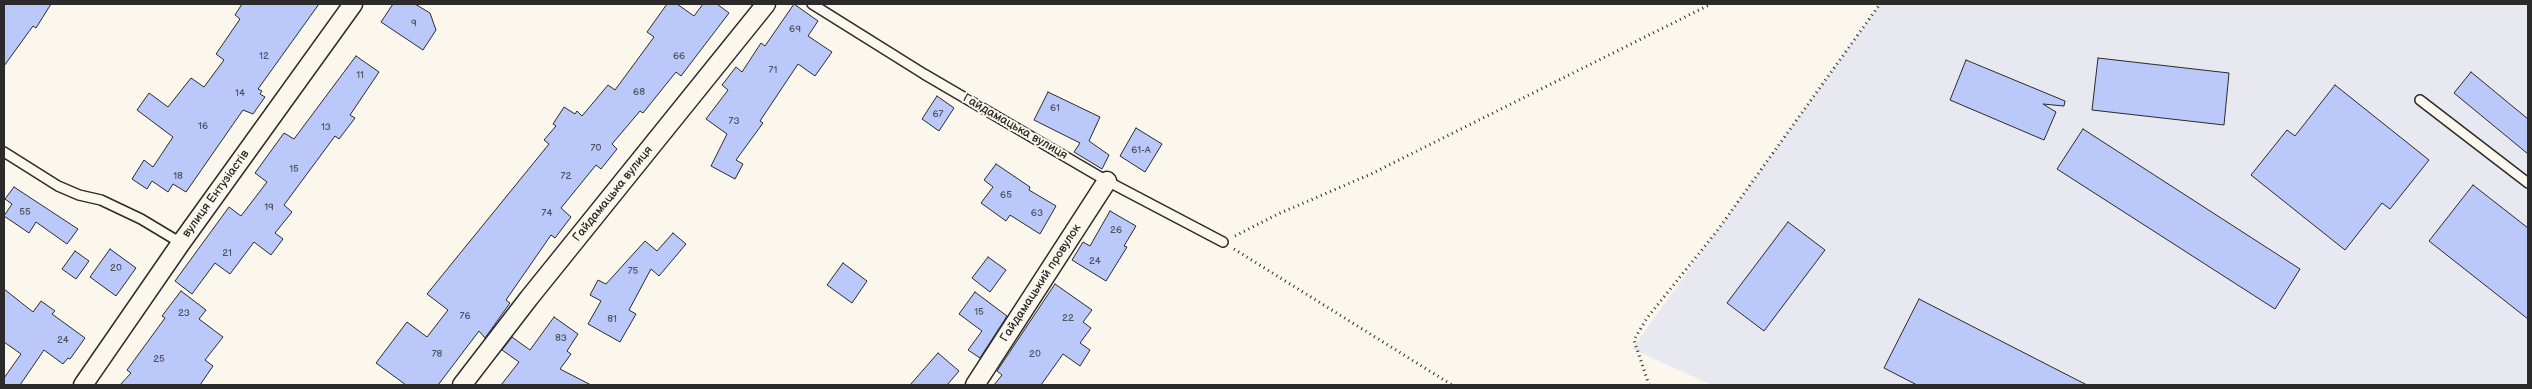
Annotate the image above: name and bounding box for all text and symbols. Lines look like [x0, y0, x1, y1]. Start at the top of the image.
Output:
house number: 9 [411, 17, 417, 29]
house number: 69 [789, 23, 801, 35]
house number: 12 [259, 50, 269, 62]
house number: 66 [673, 50, 685, 62]
house number: 71 [769, 64, 777, 76]
house number: 11 [356, 69, 364, 81]
house number: 68 [633, 86, 645, 98]
house number: 14 [235, 87, 245, 99]
street label: Гайдамацька вулиця [960, 91, 1070, 163]
house number: 61 [1050, 102, 1060, 114]
house number: 67 [932, 108, 944, 120]
house number: 73 [728, 115, 740, 127]
house number: 16 [198, 120, 208, 132]
house number: 13 [321, 121, 331, 133]
house number: 70 [591, 142, 601, 154]
street label: Гайдамацька вулиця [570, 143, 656, 245]
house number: 61-А [1131, 144, 1151, 156]
street label: вулиця Ентузіастів [179, 147, 253, 241]
house number: 15 [289, 163, 299, 175]
house number: 18 [173, 170, 183, 182]
house number: 72 [561, 170, 571, 182]
house number: 65 [1000, 189, 1012, 201]
house number: 19 [264, 201, 274, 213]
house number: 55 [19, 206, 31, 218]
house number: 74 [541, 207, 553, 219]
house number: 63 [1031, 207, 1043, 219]
street label: Гайдамацький провулок [998, 221, 1084, 345]
house number: 26 [1110, 224, 1122, 236]
house number: 21 [222, 247, 232, 259]
house number: 24 [1089, 255, 1101, 267]
house number: 20 [110, 262, 122, 274]
house number: 75 [628, 265, 638, 277]
house number: 15 [974, 306, 984, 318]
house number: 23 [178, 307, 190, 319]
house number: 76 [459, 310, 471, 322]
house number: 22 [1062, 312, 1074, 324]
house number: 81 [607, 313, 617, 325]
house number: 83 [555, 332, 567, 344]
house number: 24 [57, 334, 69, 346]
house number: 78 [432, 348, 442, 360]
house number: 20 [1029, 348, 1041, 360]
house number: 25 [153, 353, 165, 365]

